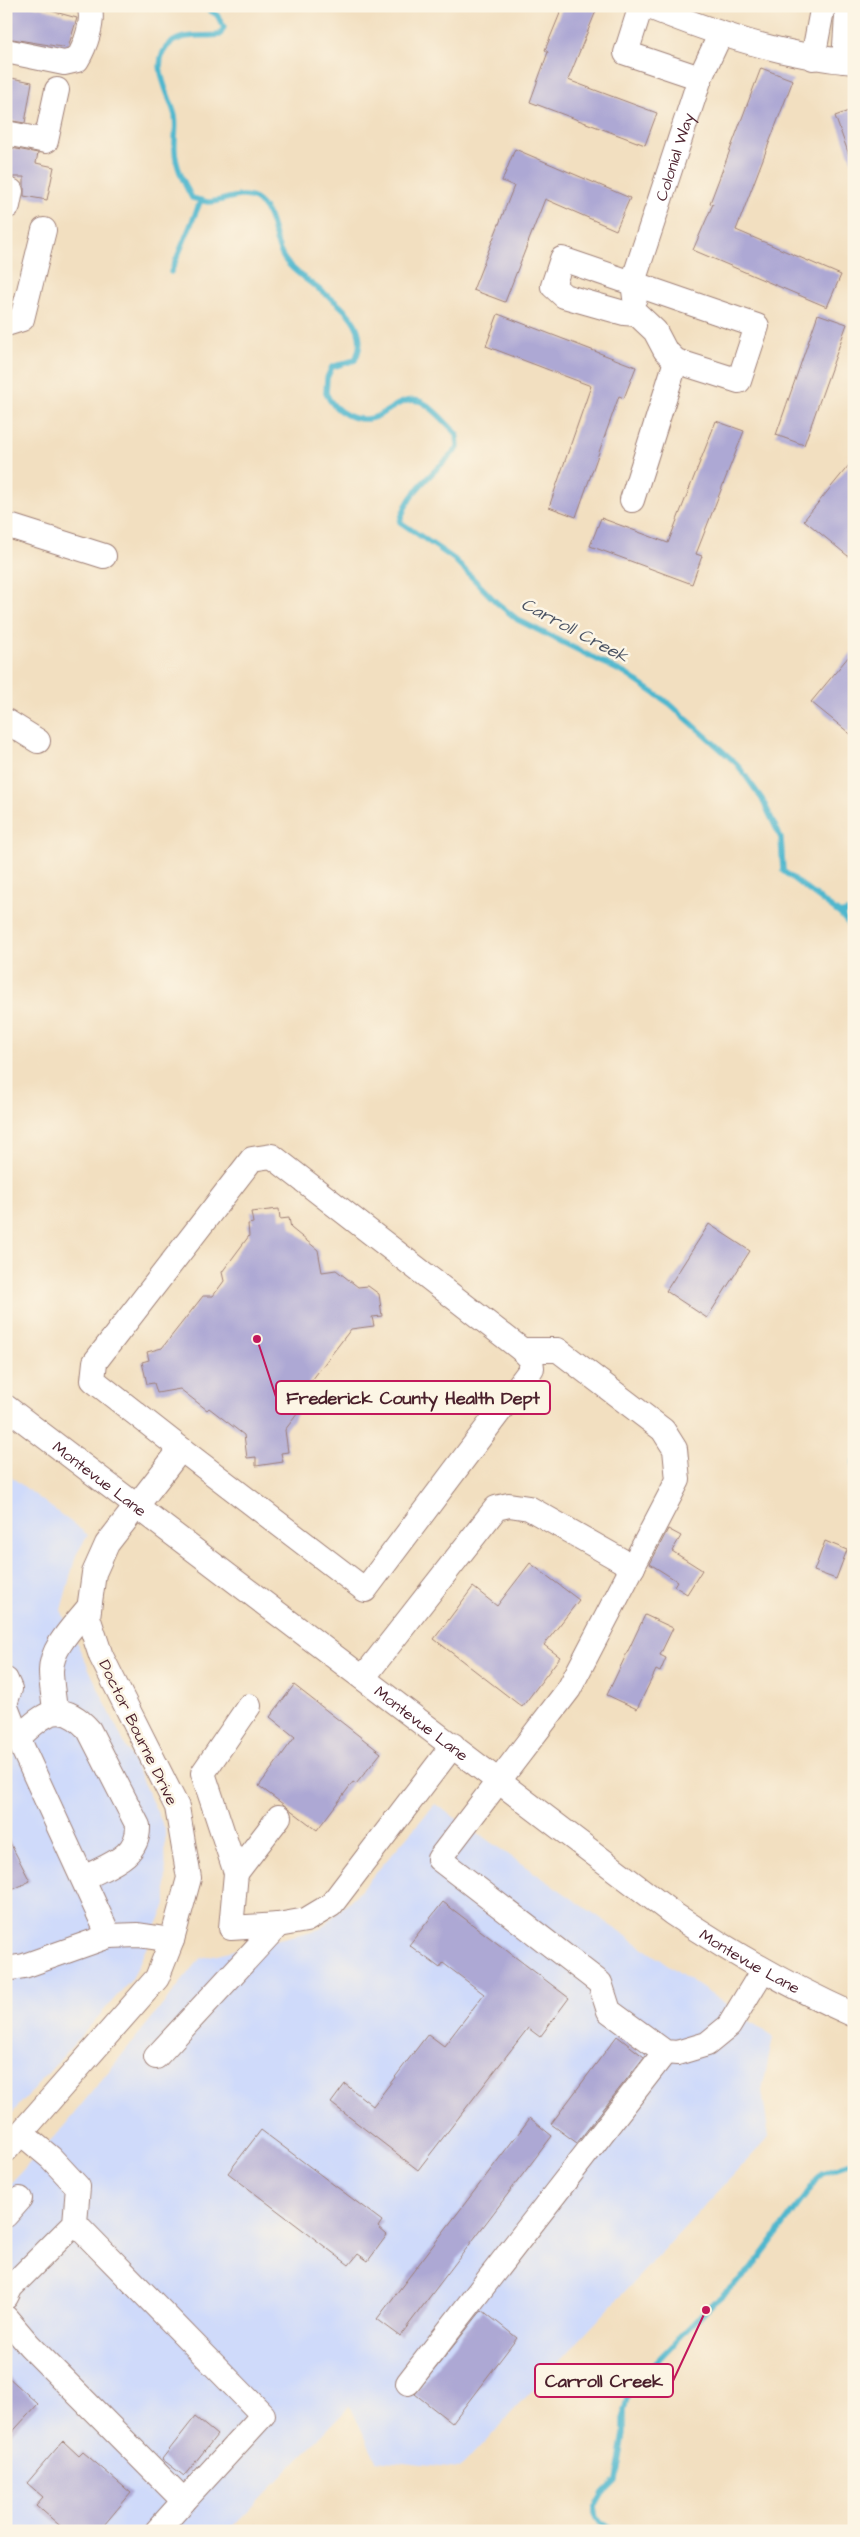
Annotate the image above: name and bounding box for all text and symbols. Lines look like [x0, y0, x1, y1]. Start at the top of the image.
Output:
street label: Colonial Way [650, 110, 701, 204]
water label: Carroll Creek [517, 592, 634, 670]
callout: Frederick County Health Dept [276, 1381, 550, 1414]
text: Frederick County Health Dept [286, 1386, 540, 1412]
street label: Montevue Lane [48, 1436, 151, 1522]
street label: Doctor Bourne Drive [93, 1656, 183, 1809]
street label: Montevue Lane [370, 1681, 473, 1767]
street label: Montevue Lane [695, 1924, 804, 1999]
callout: Carroll Creek [535, 2364, 673, 2397]
text: Carroll Creek [545, 2369, 664, 2394]

